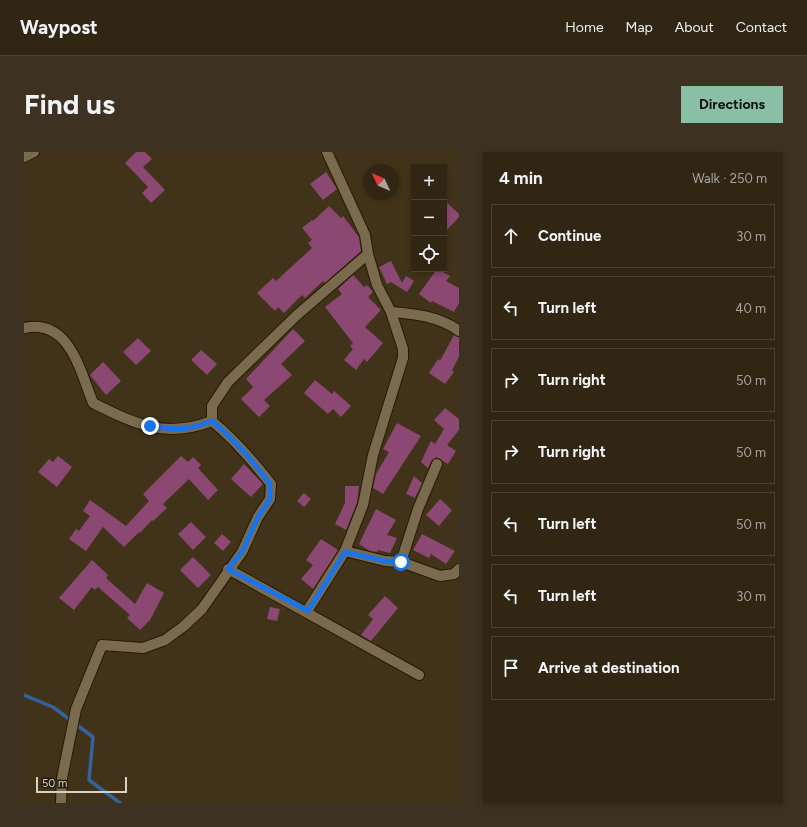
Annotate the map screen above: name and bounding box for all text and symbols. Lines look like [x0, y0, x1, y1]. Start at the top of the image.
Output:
text: Waypost [20, 16, 98, 39]
text: Home [565, 19, 604, 36]
text: Map [626, 19, 653, 36]
text: About [675, 19, 714, 36]
text: Contact [736, 19, 787, 36]
button: Directions [681, 86, 783, 123]
text: Find us [24, 87, 115, 121]
north arrow [363, 164, 399, 200]
map controls [411, 164, 447, 272]
button: + [411, 164, 447, 200]
text: 4 min [499, 168, 543, 188]
text: Walk · 250 m [692, 171, 767, 186]
button: − [411, 200, 447, 236]
icon: ahead [500, 225, 522, 247]
text: Continue [538, 227, 601, 245]
text: 30 m [736, 229, 766, 244]
button: locate [411, 236, 447, 272]
icon: left [500, 297, 522, 319]
text: Turn left [538, 299, 596, 317]
text: 40 m [735, 301, 766, 316]
icon: right [500, 369, 522, 391]
text: Turn right [538, 371, 606, 389]
text: 50 m [736, 373, 766, 388]
route end [141, 417, 159, 435]
icon: right [500, 441, 522, 463]
text: Turn right [538, 443, 606, 461]
text: 50 m [736, 445, 766, 460]
icon: left [500, 513, 522, 535]
text: Turn left [538, 515, 596, 533]
text: 50 m [736, 517, 766, 532]
route start [392, 553, 410, 571]
icon: left [500, 585, 522, 607]
text: Turn left [538, 587, 596, 605]
text: 30 m [736, 589, 766, 604]
icon: arrive [500, 657, 522, 679]
text: Arrive at destination [538, 659, 679, 677]
scale bar [36, 775, 127, 794]
text: 50 m [42, 777, 67, 790]

